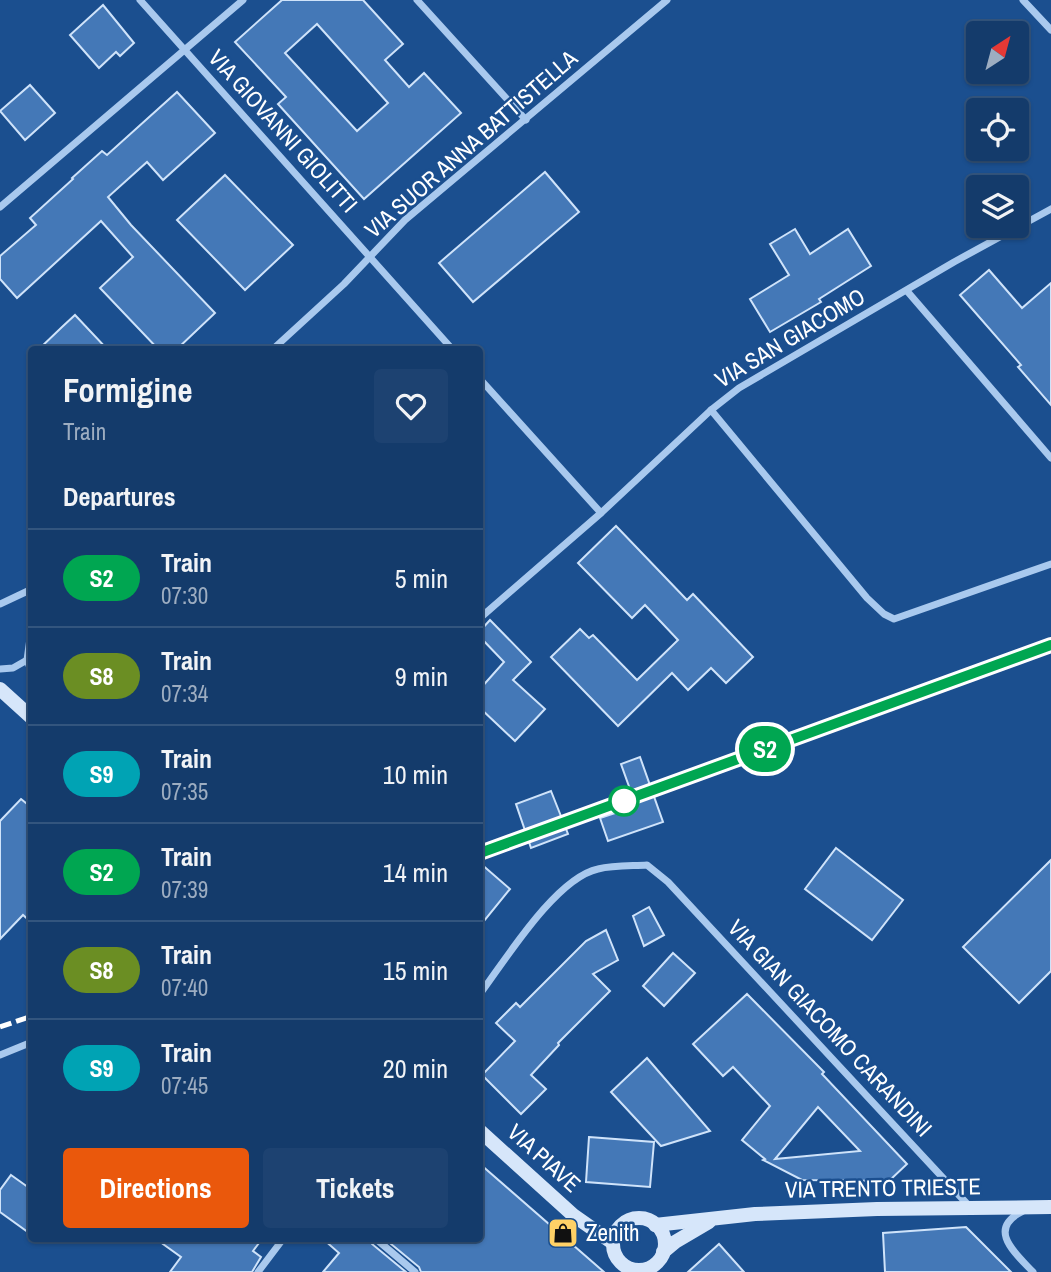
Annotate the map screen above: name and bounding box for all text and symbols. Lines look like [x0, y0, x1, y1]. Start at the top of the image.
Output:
north arrow [966, 21, 1029, 84]
map controls [966, 21, 1029, 238]
street label: VIA SUOR ANNA BATTISTELLA [358, 42, 584, 245]
street label: VIA GIOVANNI GIOLITTI [202, 43, 365, 219]
button: locate [966, 98, 1029, 161]
button: layers [966, 175, 1029, 238]
street label: VIA SAN GIACOMO [709, 281, 871, 395]
text: Formigine [63, 368, 193, 412]
button: heart [374, 369, 448, 443]
text: Train [63, 416, 106, 447]
text: Departures [63, 479, 176, 514]
text: Train [161, 545, 212, 580]
text: 5 min [395, 561, 448, 596]
text: S2 [89, 562, 114, 594]
text: 07:30 [161, 580, 208, 611]
text: Train [161, 643, 212, 678]
text: 9 min [395, 659, 448, 694]
text: S8 [89, 660, 114, 692]
text: 07:34 [161, 678, 208, 709]
line badge: S2 [734, 726, 796, 772]
text: S2 [753, 733, 777, 765]
text: Train [161, 741, 212, 776]
text: 10 min [383, 757, 448, 792]
text: S9 [89, 758, 114, 790]
text: 07:35 [161, 776, 208, 807]
unlabelled marker [609, 786, 639, 816]
text: Train [161, 839, 212, 874]
text: 14 min [383, 855, 448, 890]
text: S2 [89, 856, 114, 888]
text: 07:39 [161, 874, 208, 905]
street label: VIA GIAN GIACOMO CARANDINI [721, 912, 939, 1143]
text: Train [161, 937, 212, 972]
text: 15 min [383, 953, 448, 988]
text: S8 [89, 954, 114, 986]
text: 07:40 [161, 972, 208, 1003]
text: Train [161, 1035, 212, 1070]
text: 20 min [383, 1051, 448, 1086]
text: S9 [89, 1052, 114, 1084]
text: 07:45 [161, 1070, 208, 1101]
street label: VIA PIAVE [501, 1116, 588, 1199]
button: Directions [63, 1148, 249, 1228]
button: Tickets [263, 1148, 448, 1228]
street label: VIA TRENTO TRIESTE [785, 1170, 981, 1205]
shop icon: Zenith [546, 1216, 580, 1250]
place label: Zenith [586, 1217, 639, 1248]

